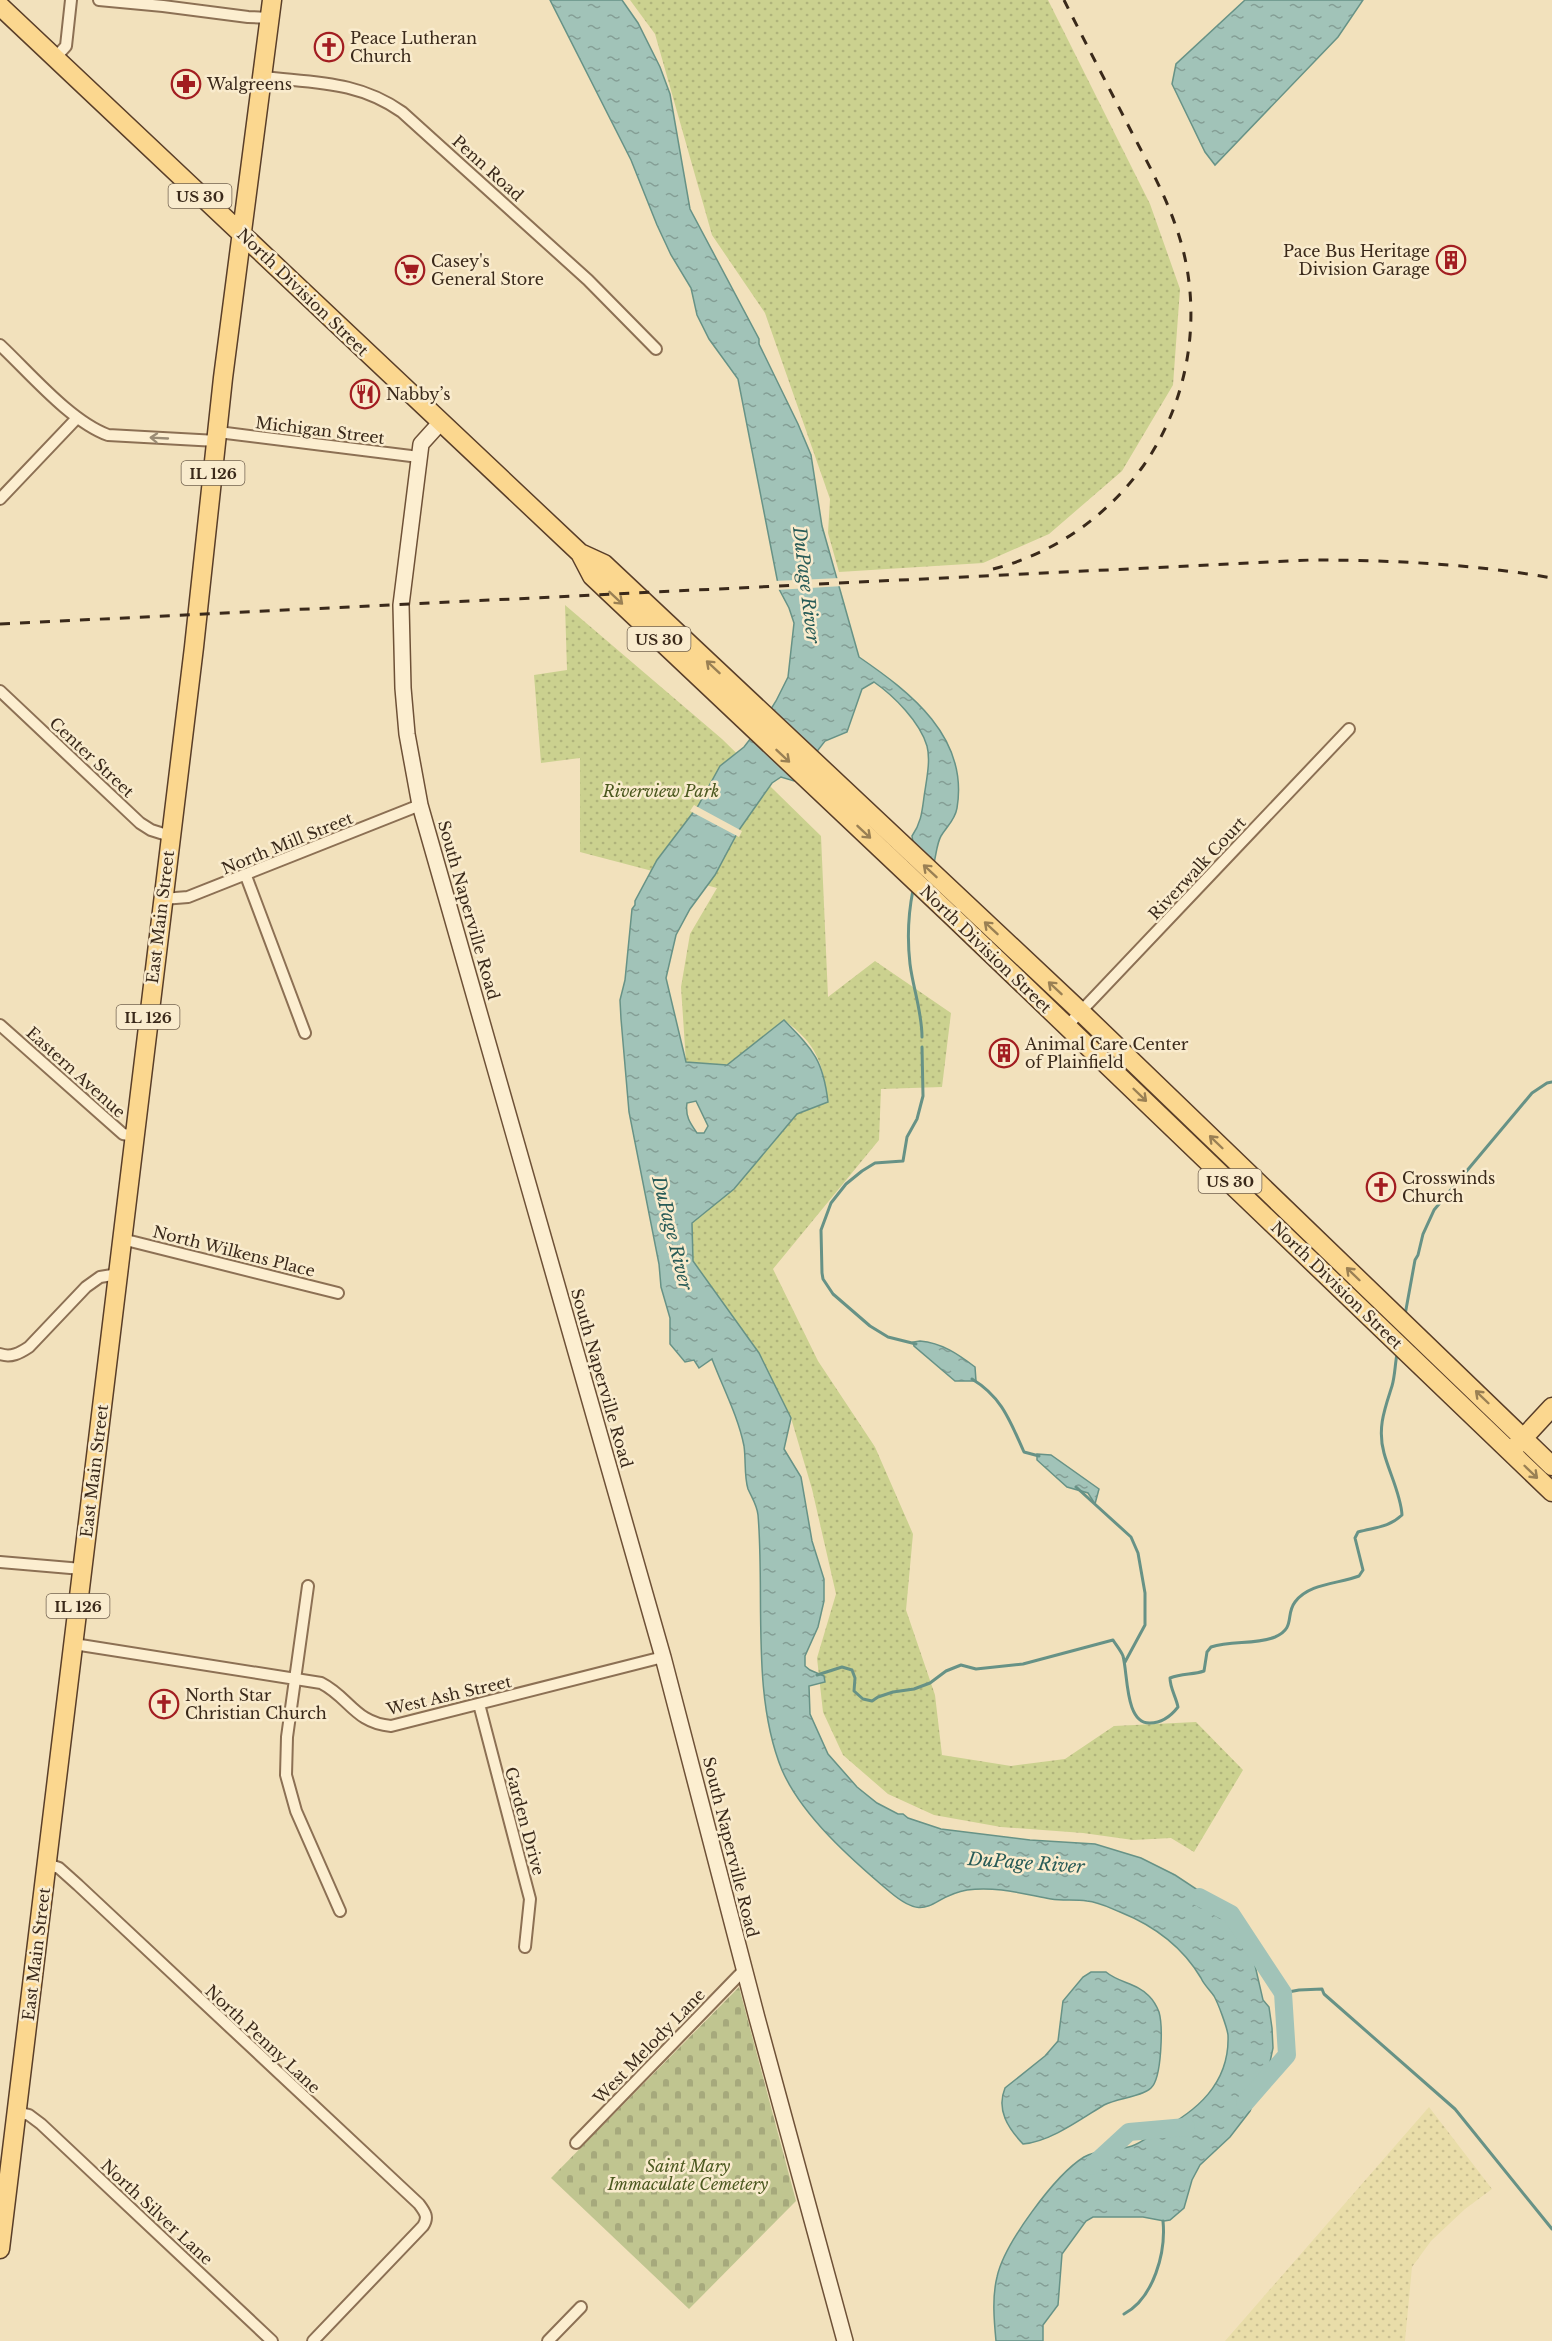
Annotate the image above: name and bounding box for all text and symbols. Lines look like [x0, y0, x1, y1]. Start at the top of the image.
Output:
place label: Peace Lutheran Church [350, 28, 477, 66]
church icon: Peace Lutheran Church [313, 31, 345, 63]
pharmacy icon: Walgreens [170, 68, 202, 100]
place label: Walgreens [206, 74, 292, 94]
street label: Penn Road [448, 131, 528, 205]
road number: US 30 [168, 184, 232, 208]
street label: North Division Street [233, 224, 373, 360]
place label: Pace Bus Heritage Division Garage [1283, 241, 1430, 279]
building icon: Pace Bus Heritage Division Garage [1435, 244, 1467, 276]
place label: Casey's General Store [431, 251, 544, 289]
supermarket icon: Casey's General Store [394, 254, 426, 286]
restaurant icon: Nabby’s [349, 378, 381, 410]
place label: Nabby’s [386, 384, 451, 404]
street label: Michigan Street [254, 412, 386, 448]
one-way arrow [149, 432, 169, 443]
road number: IL 126 [182, 461, 244, 485]
water label: DuPage River [788, 525, 824, 645]
one-way arrow [608, 591, 623, 605]
road number: US 30 [628, 627, 690, 651]
one-way arrow [706, 660, 721, 674]
street label: Center Street [46, 713, 138, 801]
one-way arrow [776, 749, 791, 763]
park label: Riverview Park [602, 781, 719, 801]
street label: North Mill Street [218, 808, 356, 878]
street label: Riverwalk Court [1144, 812, 1250, 924]
street label: South Naperville Road [434, 818, 504, 1002]
one-way arrow [856, 825, 871, 839]
street label: East Main Street [142, 849, 178, 985]
one-way arrow [922, 864, 937, 879]
street label: North Division Street [916, 881, 1056, 1017]
one-way arrow [983, 921, 998, 936]
one-way arrow [1048, 981, 1063, 995]
road number: IL 126 [116, 1005, 180, 1029]
street label: Eastern Avenue [22, 1022, 130, 1122]
place label: Animal Care Center of Plainfield [1024, 1034, 1189, 1072]
building icon: Animal Care Center of Plainfield [988, 1037, 1020, 1069]
one-way arrow [1133, 1088, 1148, 1103]
one-way arrow [1208, 1134, 1223, 1149]
place label: Crosswinds Church [1402, 1168, 1495, 1206]
road number: US 30 [1198, 1169, 1262, 1193]
church icon: Crosswinds Church [1365, 1171, 1397, 1203]
water label: DuPage River [647, 1173, 697, 1293]
street label: North Division Street [1267, 1217, 1407, 1353]
street label: North Wilkens Place [151, 1221, 317, 1281]
one-way arrow [1346, 1266, 1361, 1281]
street label: South Naperville Road [567, 1286, 637, 1470]
one-way arrow [1474, 1390, 1489, 1404]
street label: East Main Street [76, 1403, 112, 1539]
one-way arrow [1524, 1465, 1539, 1479]
road number: IL 126 [46, 1594, 110, 1618]
street label: West Ash Street [384, 1671, 513, 1719]
place label: North Star Christian Church [185, 1685, 327, 1723]
church icon: North Star Christian Church [148, 1688, 180, 1720]
street label: South Naperville Road [699, 1755, 763, 1940]
street label: Garden Drive [501, 1765, 549, 1877]
water label: DuPage River [966, 1848, 1086, 1878]
street label: East Main Street [18, 1886, 54, 2022]
street label: North Penny Lane [201, 1980, 325, 2098]
street label: West Melody Lane [588, 1984, 709, 2108]
street label: North Silver Lane [97, 2155, 217, 2269]
park label: Saint Mary Immaculate Cemetery [607, 2156, 769, 2194]

